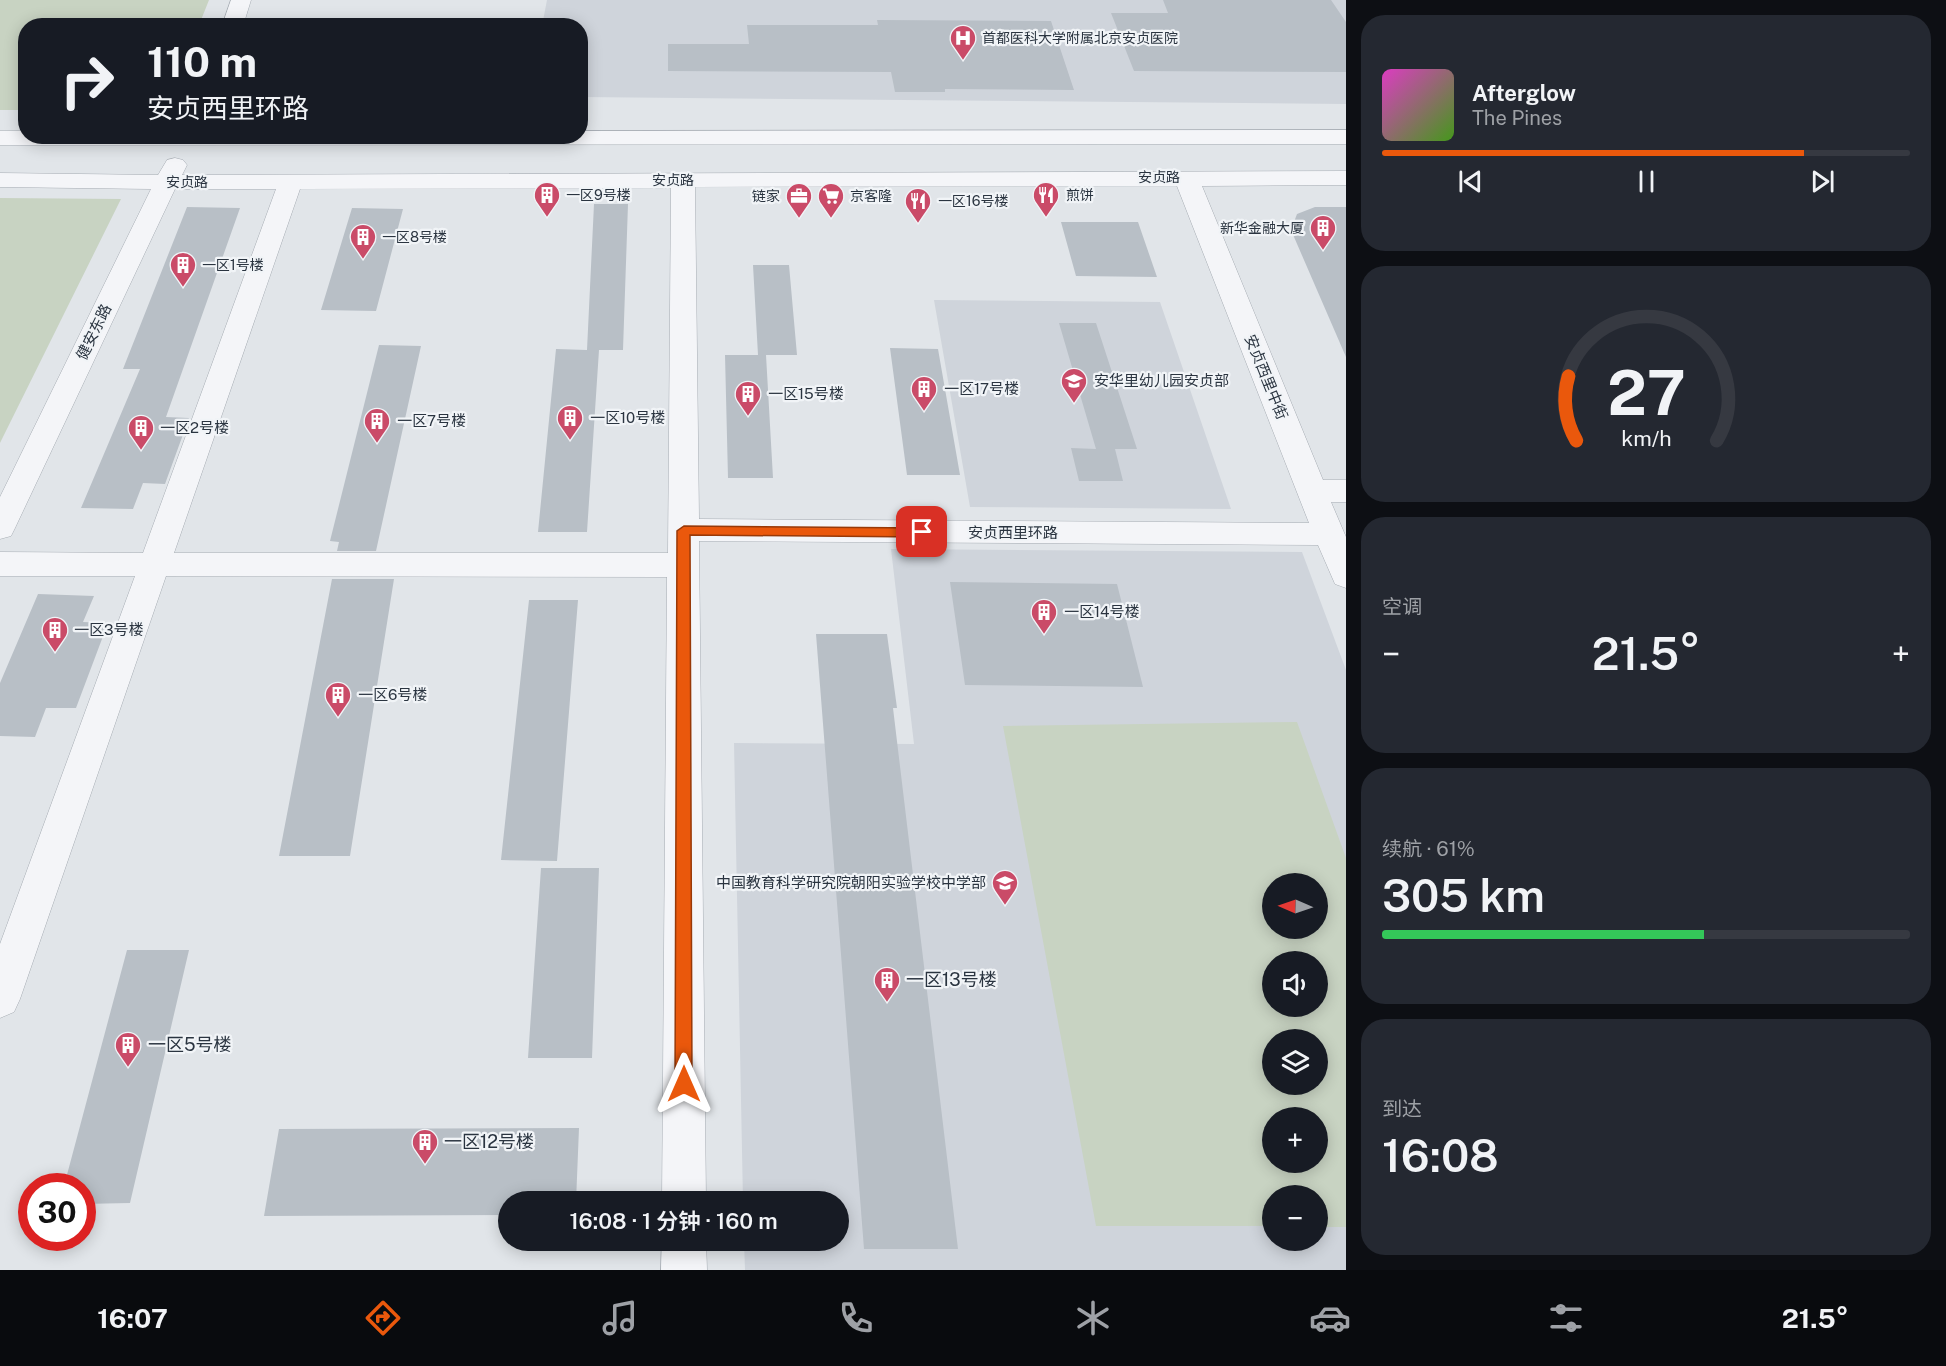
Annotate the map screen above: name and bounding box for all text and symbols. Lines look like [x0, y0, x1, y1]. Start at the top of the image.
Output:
hospital icon: 首都医科大学附属北京安贞医院 [948, 23, 978, 61]
place label: 首都医科大学附属北京安贞医院 [982, 30, 1178, 46]
text: 110 m [147, 37, 257, 86]
icon: right [48, 42, 126, 120]
text: Afterglow [1472, 80, 1576, 106]
text: 安贞西里环路 [147, 92, 309, 124]
text: The Pines [1472, 106, 1562, 130]
icon: previous [1454, 165, 1487, 198]
icon: pause [1630, 165, 1663, 198]
icon: next [1806, 165, 1839, 198]
street label: 安贞路 [1138, 169, 1180, 185]
street label: 安贞路 [652, 172, 694, 188]
street label: 安贞路 [166, 174, 208, 190]
building icon: 一区9号楼 [532, 180, 562, 218]
restaurant icon: 煎饼 [1031, 180, 1061, 218]
office icon: 链家 [784, 181, 814, 219]
supermarket icon: 京客隆 [816, 181, 846, 219]
restaurant icon: 一区16号楼 [903, 186, 933, 224]
place label: 一区9号楼 [566, 187, 631, 203]
place label: 煎饼 [1066, 187, 1094, 203]
place label: 链家 [752, 188, 780, 204]
place label: 京客隆 [850, 188, 892, 204]
place label: 一区16号楼 [938, 193, 1008, 209]
building icon: 新华金融大厦 [1308, 213, 1338, 251]
place label: 新华金融大厦 [1220, 220, 1304, 236]
building icon: 一区8号楼 [348, 222, 378, 260]
place label: 一区8号楼 [382, 229, 447, 245]
building icon: 一区1号楼 [168, 250, 198, 288]
place label: 一区1号楼 [202, 257, 264, 273]
street label: 健安东路 [73, 301, 114, 362]
street label: 安贞西里中街 [1242, 332, 1291, 422]
text: 27 [1607, 356, 1685, 429]
school or university icon: 安华里幼儿园安贞部 [1059, 366, 1089, 404]
place label: 安华里幼儿园安贞部 [1094, 372, 1229, 389]
building icon: 一区17号楼 [909, 374, 939, 412]
building icon: 一区15号楼 [733, 379, 763, 417]
place label: 一区17号楼 [944, 380, 1019, 397]
place label: 一区15号楼 [768, 385, 844, 402]
building icon: 一区10号楼 [555, 403, 585, 441]
building icon: 一区7号楼 [362, 406, 392, 444]
place label: 一区10号楼 [590, 409, 665, 426]
place label: 一区7号楼 [397, 412, 466, 429]
building icon: 一区2号楼 [126, 413, 156, 451]
place label: 一区2号楼 [160, 419, 229, 436]
text: km/h [1621, 426, 1671, 451]
pin [896, 506, 947, 557]
icon: arrive [905, 515, 938, 548]
street label: 安贞西里环路 [968, 524, 1058, 541]
text: 空调 [1382, 595, 1422, 619]
building icon: 一区14号楼 [1029, 597, 1059, 635]
place label: 一区14号楼 [1064, 603, 1140, 620]
building icon: 一区3号楼 [40, 615, 70, 653]
place label: 一区3号楼 [74, 621, 143, 638]
text: 21.5° [1592, 627, 1700, 680]
text: − [1382, 635, 1400, 673]
text: + [1892, 635, 1910, 673]
building icon: 一区6号楼 [323, 680, 353, 718]
place label: 一区6号楼 [358, 686, 427, 703]
text: 续航 · 61% [1382, 837, 1475, 861]
school or university icon: 中国教育科学研究院朝阳实验学校中学部 [990, 868, 1020, 906]
text: 305 km [1382, 869, 1545, 922]
north arrow [1262, 873, 1328, 939]
map controls [1262, 873, 1328, 1251]
place label: 中国教育科学研究院朝阳实验学校中学部 [716, 874, 986, 891]
button: sound [1262, 951, 1328, 1017]
building icon: 一区13号楼 [872, 965, 902, 1003]
place label: 一区13号楼 [906, 969, 997, 990]
button: layers [1262, 1029, 1328, 1095]
building icon: 一区5号楼 [113, 1030, 143, 1068]
place label: 一区5号楼 [148, 1034, 232, 1055]
position arrow [652, 1052, 716, 1116]
text: 到达 [1382, 1097, 1422, 1121]
button: + [1262, 1107, 1328, 1173]
building icon: 一区12号楼 [410, 1127, 440, 1165]
text: 16:08 [1382, 1129, 1499, 1182]
place label: 一区12号楼 [444, 1131, 534, 1152]
speed limit sign: 30 [18, 1173, 96, 1251]
button: − [1262, 1185, 1328, 1251]
text: 16:08 · 1 分钟 · 160 m [569, 1208, 778, 1234]
icon: directions [362, 1297, 404, 1339]
icon: music [599, 1297, 641, 1339]
icon: phone [835, 1297, 877, 1339]
icon: climate [1072, 1297, 1114, 1339]
icon: car [1309, 1297, 1351, 1339]
icon: filters [1545, 1297, 1587, 1339]
text: 16:07 [97, 1302, 168, 1334]
text: 21.5° [1782, 1302, 1849, 1334]

